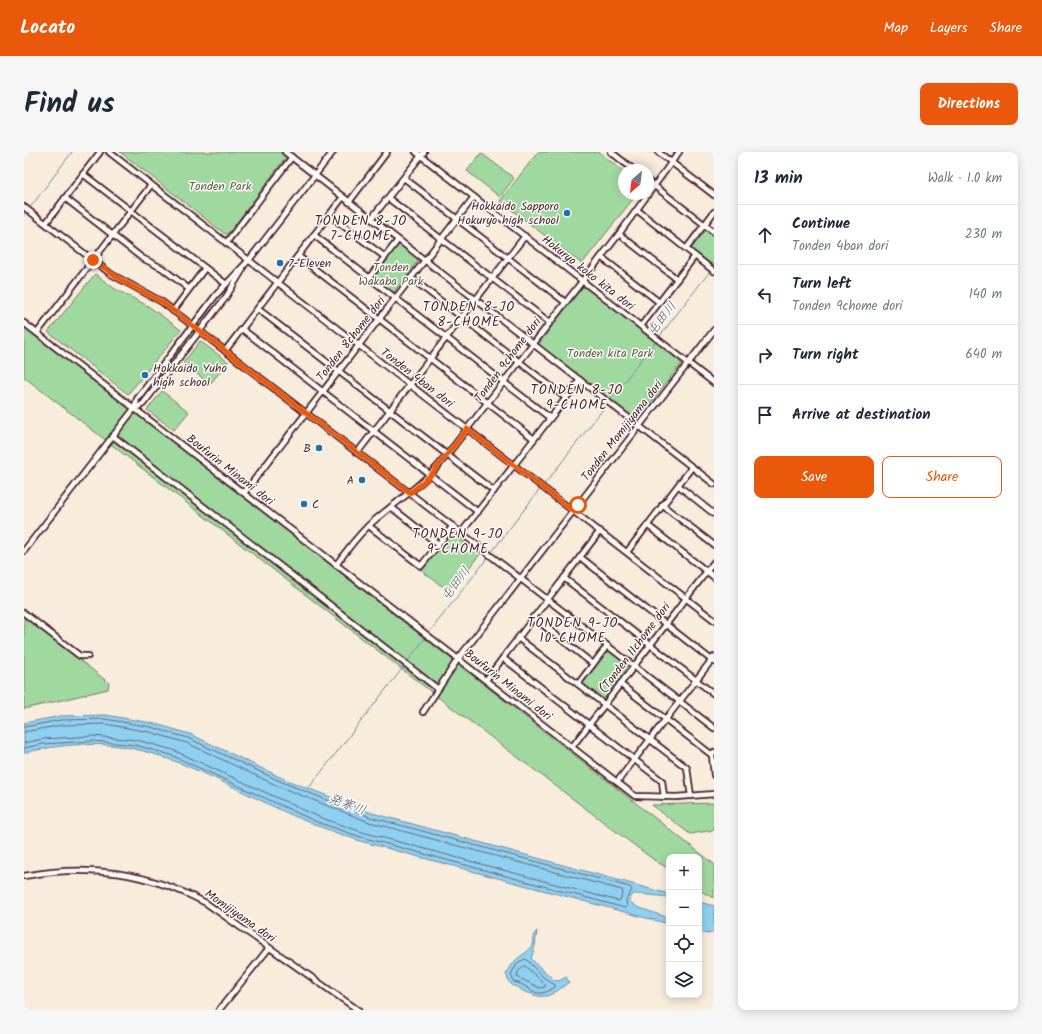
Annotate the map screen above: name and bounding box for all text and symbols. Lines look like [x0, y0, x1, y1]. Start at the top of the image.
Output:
text: Locato [20, 13, 75, 43]
text: Map [884, 17, 908, 39]
text: Layers [930, 17, 968, 39]
text: Share [990, 17, 1022, 39]
text: Find us [24, 82, 115, 127]
button: Directions [920, 83, 1018, 125]
north arrow [618, 164, 654, 200]
text: 13 min [754, 165, 803, 192]
text: Walk · 1.0 km [928, 168, 1002, 189]
park label: Tonden Park [189, 177, 252, 196]
place label: Hokkaido Sapporo Hokuryo high school [457, 197, 559, 230]
marker: Hokkaido Sapporo Hokuryo high school [562, 208, 572, 218]
district label: TONDEN 8-JO 7-CHOME [315, 211, 407, 247]
text: Continue [792, 212, 850, 236]
icon: ahead [754, 224, 776, 246]
text: 230 m [965, 224, 1002, 245]
street label: Hokuryo koko kita dori [537, 231, 639, 316]
text: Tonden 4ban dori [792, 236, 888, 257]
route end [84, 251, 102, 269]
place label: 7-Eleven [288, 254, 331, 273]
marker: 7-Eleven [275, 258, 285, 268]
park label: Tonden Wakaba Park [359, 258, 424, 291]
text: Turn left [792, 272, 852, 296]
icon: left [754, 284, 776, 306]
text: 140 m [969, 284, 1002, 305]
street label: Tonden 8chome dori [312, 292, 391, 386]
text: Tonden 9chome dori [792, 296, 902, 317]
district label: TONDEN 8-JO 8-CHOME [423, 297, 515, 333]
water label: 屯田川 [642, 297, 682, 341]
street label: Tonden 9chome dori [470, 313, 547, 406]
street label: Tonden 4ban dori [376, 343, 459, 414]
text: Turn right [792, 343, 859, 367]
park label: Tonden kita Park [567, 344, 653, 363]
icon: right [754, 344, 776, 366]
text: 640 m [966, 344, 1002, 365]
place label: Hokkaido Yuho high school [153, 359, 227, 392]
marker: Hokkaido Yuho high school [140, 370, 150, 380]
street label: Tonden Momijiyama dori [576, 376, 668, 486]
district label: TONDEN 8-JO 9-CHOME [531, 380, 623, 416]
text: Arrive at destination [792, 403, 931, 427]
icon: arrive [754, 404, 776, 426]
street label: Boufurin Minami dori [182, 430, 279, 511]
place label: B [303, 439, 311, 458]
marker: B [314, 443, 324, 453]
button: Save [754, 456, 874, 498]
button: Share [882, 456, 1002, 498]
place label: A [347, 471, 354, 490]
marker: A [357, 475, 367, 485]
place label: C [312, 495, 319, 514]
route start [569, 496, 587, 514]
marker: C [299, 499, 309, 509]
district label: TONDEN 9-JO 9-CHOME [412, 524, 504, 560]
water label: 屯田川 [436, 562, 476, 606]
street label: (Tonden 11chome dori [594, 598, 676, 697]
district label: TONDEN 9-JO 10-CHOME [527, 613, 619, 649]
street label: Boufurin Minami dori [460, 645, 557, 726]
water label: 発寒川 [325, 788, 369, 822]
map controls [666, 854, 702, 998]
button: + [666, 854, 702, 890]
street label: Momijiyama dori [201, 884, 280, 948]
button: − [666, 890, 702, 926]
button: locate [666, 926, 702, 962]
button: layers [666, 962, 702, 998]

